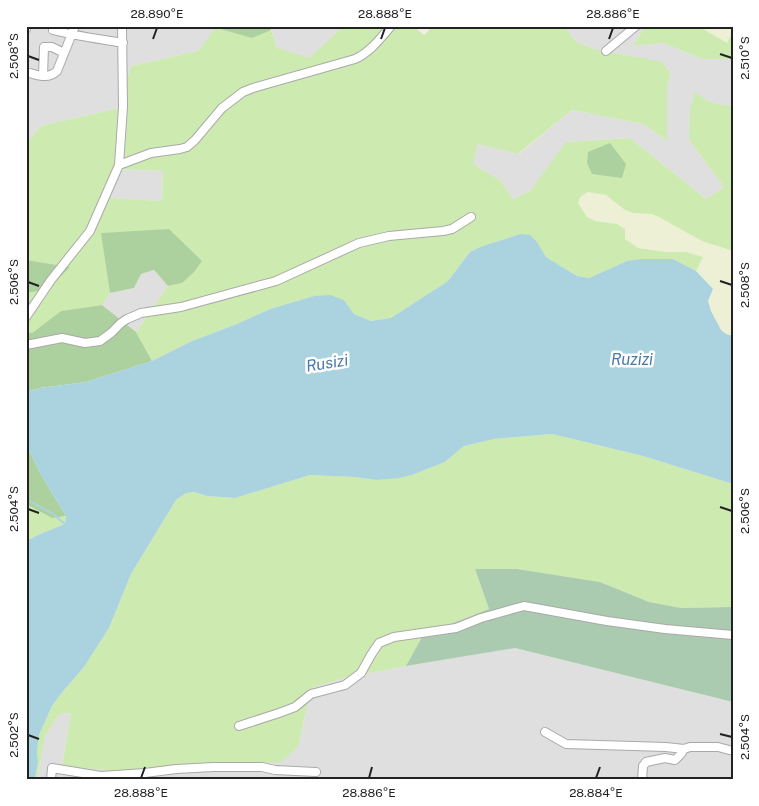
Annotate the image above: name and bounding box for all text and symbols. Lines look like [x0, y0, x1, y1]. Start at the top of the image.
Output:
text: 28.890°E [130, 7, 184, 21]
text: 28.888°E [358, 7, 412, 21]
text: 28.886°E [586, 7, 640, 21]
text: 2.508°S [7, 33, 21, 79]
text: 2.510°S [738, 36, 752, 80]
text: 2.506°S [7, 259, 21, 305]
text: 2.508°S [738, 262, 752, 308]
water label: Rusizi [305, 350, 349, 376]
water label: Ruzizi [611, 350, 653, 369]
text: 2.504°S [7, 486, 21, 532]
text: 2.506°S [738, 488, 752, 534]
text: 2.502°S [7, 712, 21, 758]
text: 2.504°S [738, 714, 752, 760]
text: 28.888°E [114, 786, 168, 800]
text: 28.886°E [342, 786, 396, 800]
text: 28.884°E [569, 786, 623, 800]

